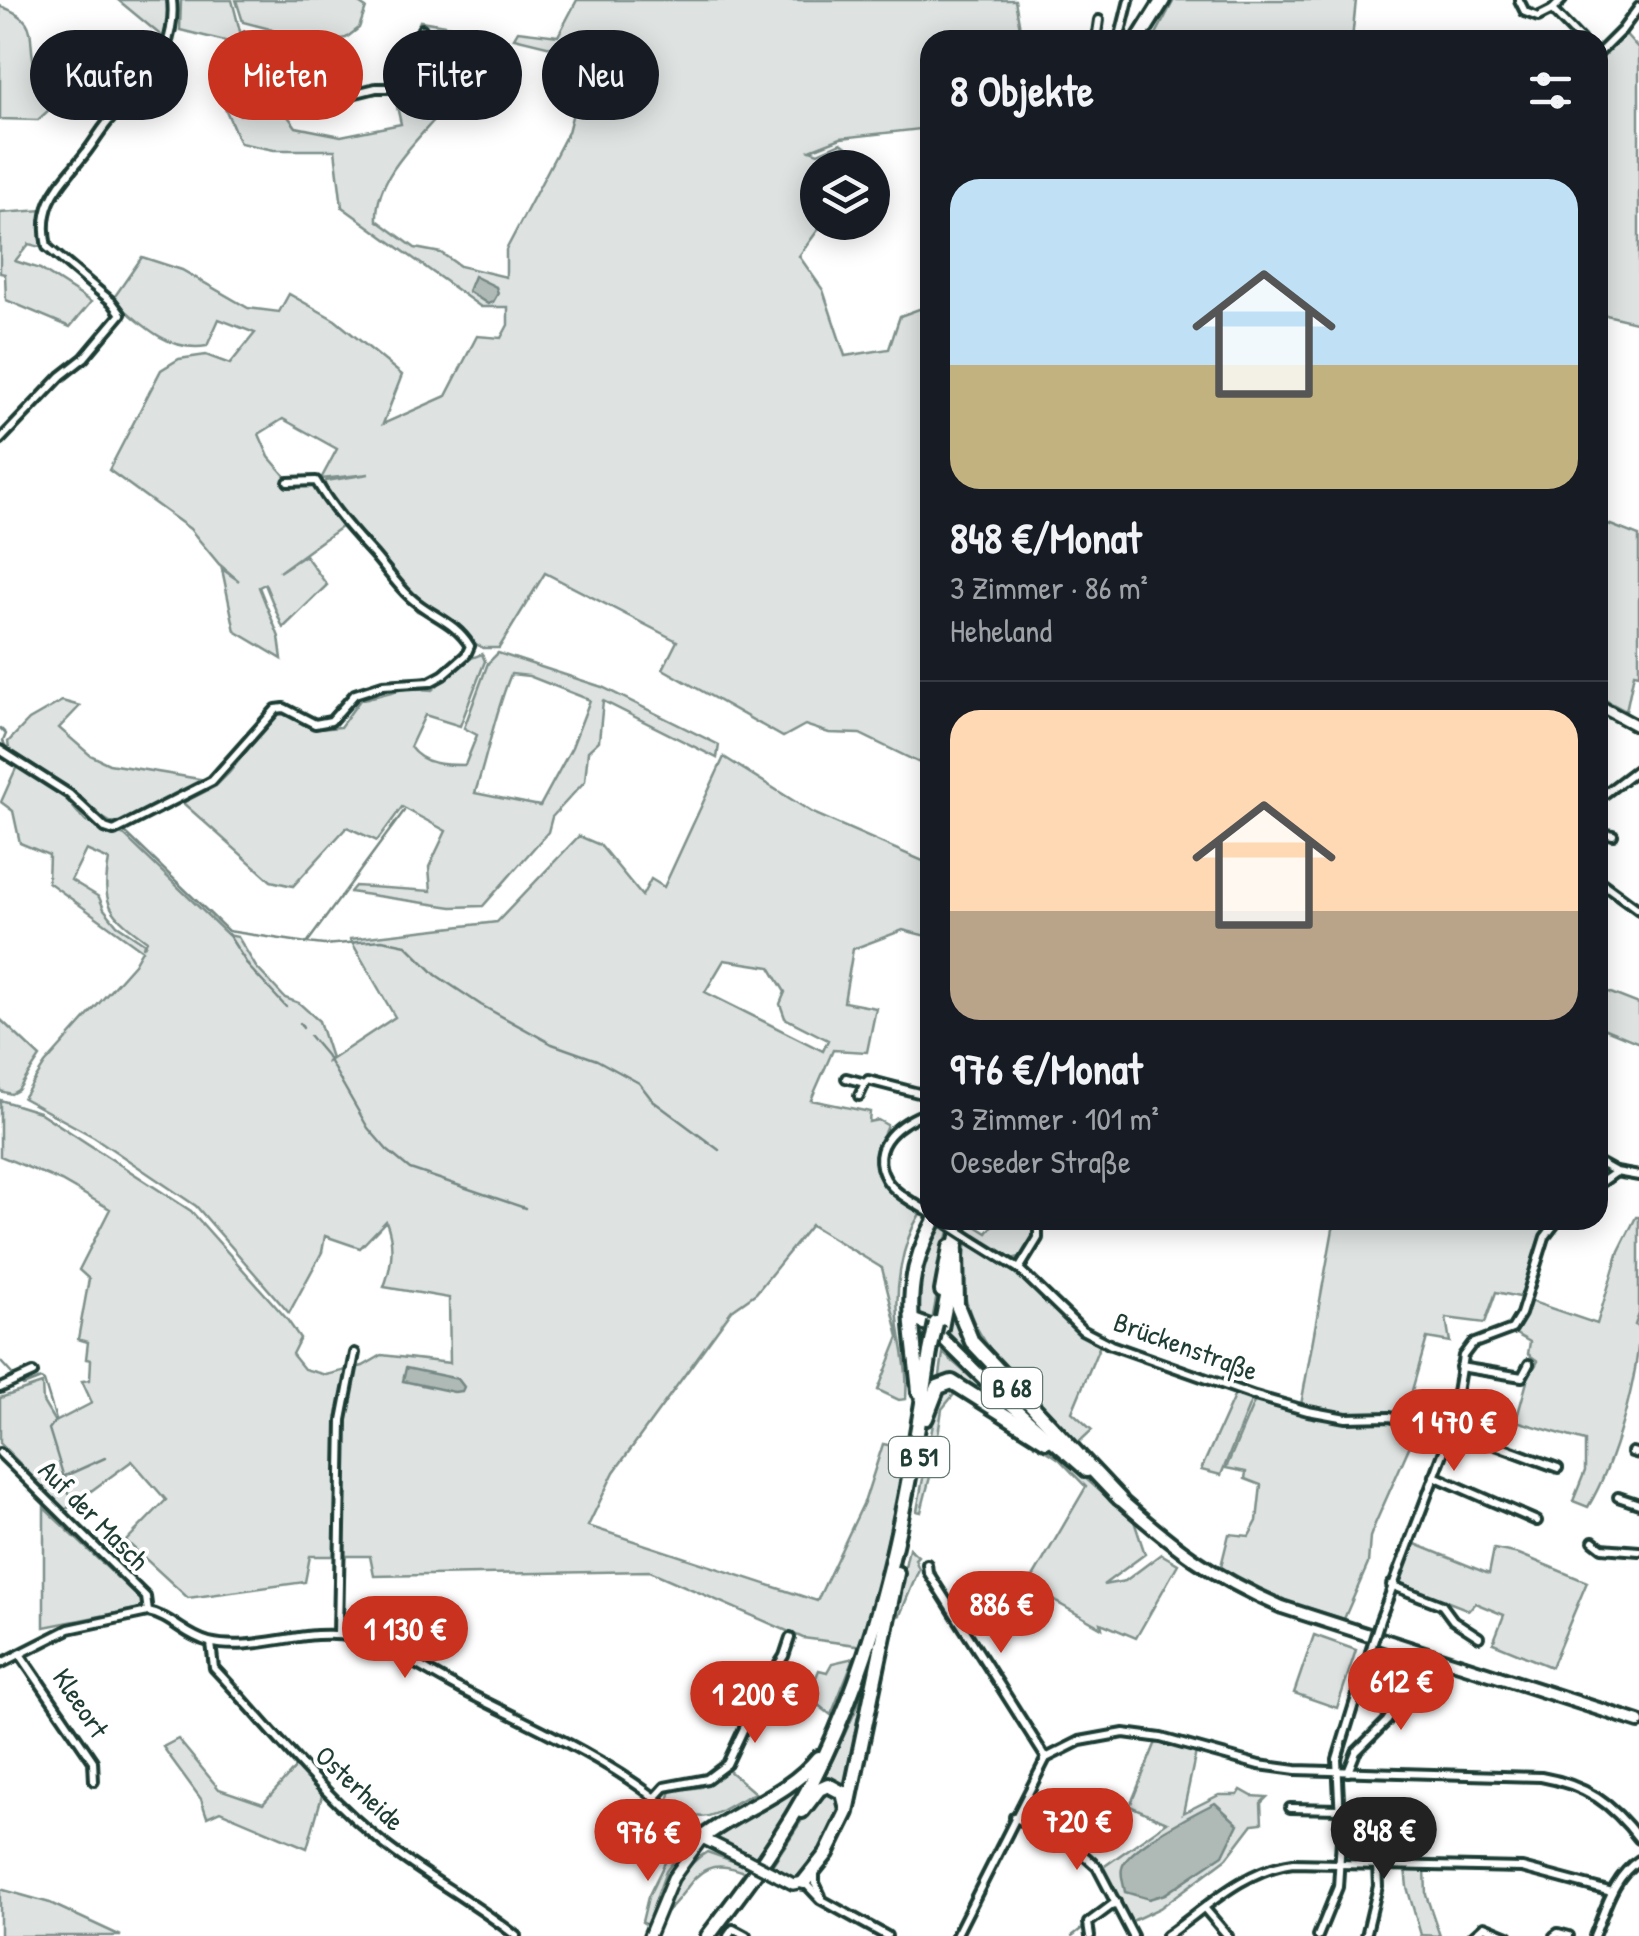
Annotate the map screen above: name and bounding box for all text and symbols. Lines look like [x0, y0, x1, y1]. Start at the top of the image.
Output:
chip: Kaufen [30, 30, 188, 120]
chip: Mieten [208, 30, 363, 120]
chip: Filter [383, 30, 522, 120]
chip: Neu [542, 30, 659, 120]
text: 8 Objekte [950, 62, 1094, 119]
icon: filters [1523, 63, 1578, 118]
map controls [800, 150, 890, 240]
button: layers [800, 150, 890, 240]
icon: home [1174, 244, 1354, 424]
text: 848 €/Monat [950, 509, 1142, 566]
text: 3 Zimmer · 86 m² [950, 566, 1148, 609]
text: Heheland [950, 609, 1052, 652]
icon: home [1174, 775, 1354, 955]
text: 976 €/Monat [950, 1040, 1142, 1097]
text: 3 Zimmer · 101 m² [950, 1097, 1159, 1140]
text: Oeseder Straße [950, 1140, 1131, 1183]
street label: Brückenstraße [1109, 1302, 1263, 1390]
road number: B 68 [982, 1368, 1042, 1408]
pin: 1 470 € [1362, 1389, 1546, 1474]
text: 1 470 € [1412, 1400, 1496, 1443]
road number: B 51 [889, 1437, 949, 1477]
street label: Auf der Masch [30, 1451, 158, 1579]
pin: 886 € [931, 1571, 1071, 1656]
text: 886 € [969, 1582, 1033, 1625]
pin: 1 130 € [313, 1596, 497, 1681]
text: 1 130 € [364, 1607, 446, 1650]
pin: 612 € [1331, 1648, 1471, 1733]
text: 612 € [1370, 1659, 1432, 1702]
street label: Kleeort [44, 1661, 118, 1745]
pin: 1 200 € [663, 1661, 847, 1746]
text: 1 200 € [712, 1672, 798, 1715]
street label: Osterheide [307, 1737, 413, 1839]
pin: 720 € [1007, 1788, 1147, 1873]
pin: 848 € [1314, 1797, 1454, 1882]
pin: 976 € [578, 1799, 718, 1884]
text: 720 € [1043, 1799, 1111, 1842]
text: 848 € [1353, 1808, 1415, 1851]
text: 976 € [616, 1810, 680, 1853]

